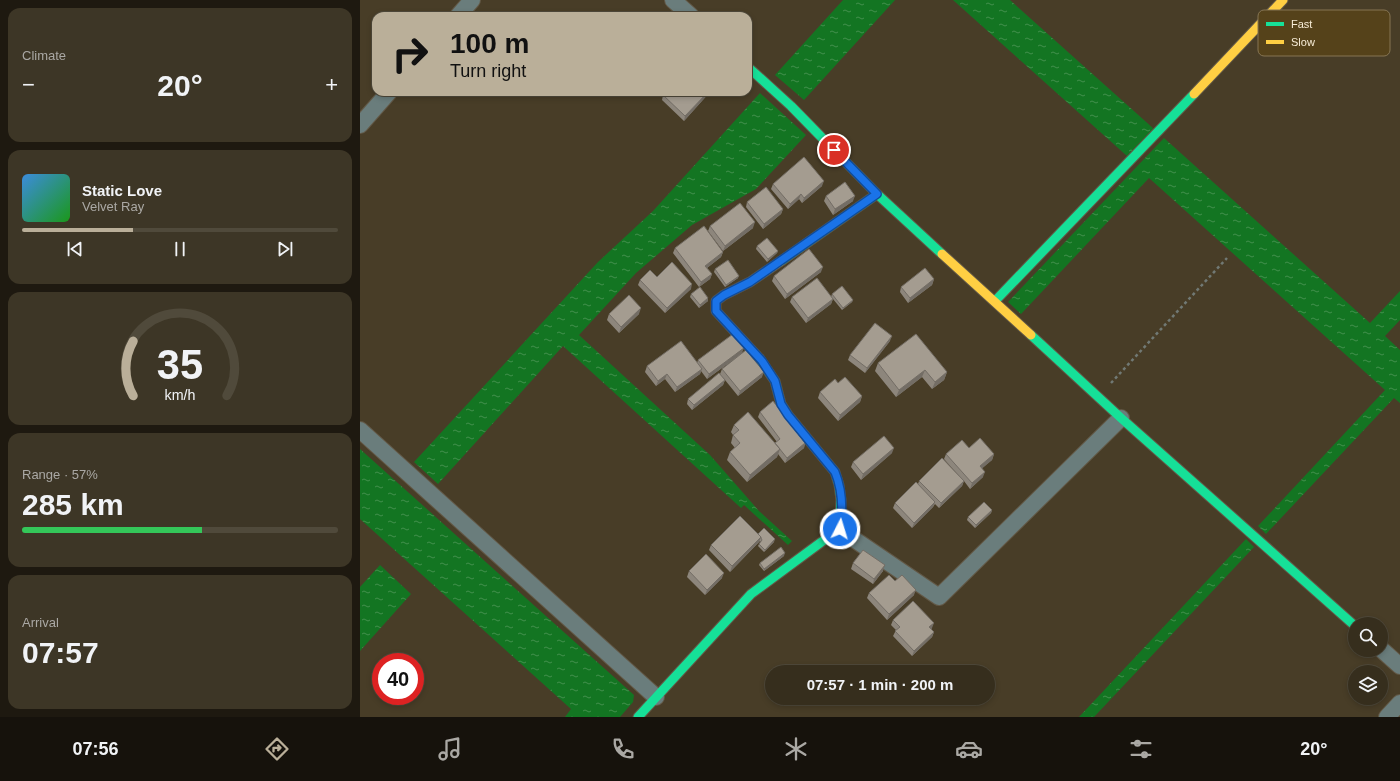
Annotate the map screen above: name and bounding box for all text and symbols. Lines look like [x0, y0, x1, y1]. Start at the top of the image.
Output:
legend [1258, 10, 1390, 56]
text: Fast [1291, 18, 1312, 30]
icon: right [384, 28, 436, 80]
text: 100 m [450, 28, 529, 59]
text: Slow [1291, 36, 1315, 48]
text: Climate [22, 48, 66, 63]
text: Turn right [450, 61, 526, 81]
text: 20° [157, 69, 203, 102]
text: − [22, 72, 35, 97]
text: + [325, 72, 338, 97]
pin [817, 133, 851, 167]
icon: arrive [823, 139, 845, 161]
text: Static Love [82, 182, 162, 199]
text: Velvet Ray [82, 199, 144, 214]
icon: previous [64, 238, 86, 260]
icon: pause [169, 238, 191, 260]
icon: next [274, 238, 296, 260]
text: 35 [157, 341, 203, 388]
text: km/h [165, 387, 196, 403]
text: Range · 57% [22, 467, 98, 482]
text: 285 km [22, 488, 124, 521]
position arrow [819, 508, 861, 550]
text: Arrival [22, 615, 59, 630]
map controls [1348, 617, 1388, 705]
button: search [1348, 617, 1388, 657]
text: 07:57 [22, 636, 99, 669]
speed limit sign: 40 [372, 653, 424, 705]
button: layers [1348, 665, 1388, 705]
text: 07:57 · 1 min · 200 m [807, 676, 953, 693]
icon: directions [263, 735, 291, 763]
icon: music [436, 735, 464, 763]
icon: phone [609, 735, 637, 763]
icon: climate [782, 735, 810, 763]
icon: car [955, 735, 983, 763]
icon: filters [1127, 735, 1155, 763]
text: 07:56 [72, 739, 118, 759]
text: 20° [1300, 739, 1327, 759]

